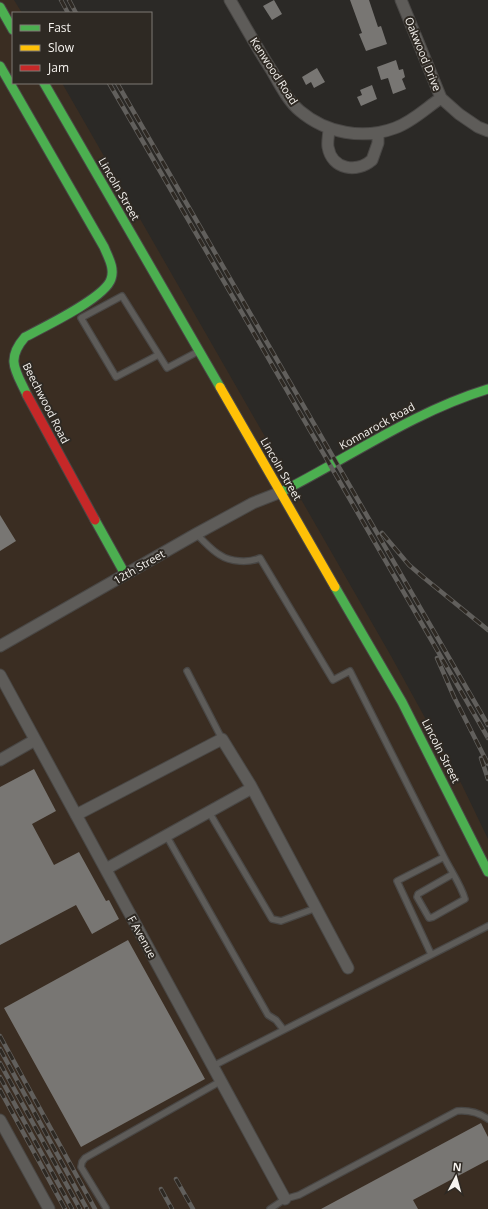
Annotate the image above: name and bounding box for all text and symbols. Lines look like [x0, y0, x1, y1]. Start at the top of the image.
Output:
legend [12, 12, 152, 84]
street label: Oakwood Drive [402, 15, 445, 93]
text: Fast [48, 19, 71, 36]
street label: Kenwood Road [247, 34, 302, 107]
text: Slow [48, 39, 75, 56]
text: Jam [47, 59, 69, 76]
street label: Lincoln Street [95, 155, 144, 223]
street label: Beechwood Road [20, 360, 73, 446]
street label: Konnarock Road [336, 399, 417, 453]
street label: Lincoln Street [257, 435, 306, 503]
street label: 12th Street [110, 546, 167, 587]
street label: Lincoln Street [419, 716, 464, 786]
street label: F Avenue [125, 913, 160, 961]
north arrow [436, 1157, 476, 1197]
text: N [452, 1159, 462, 1174]

